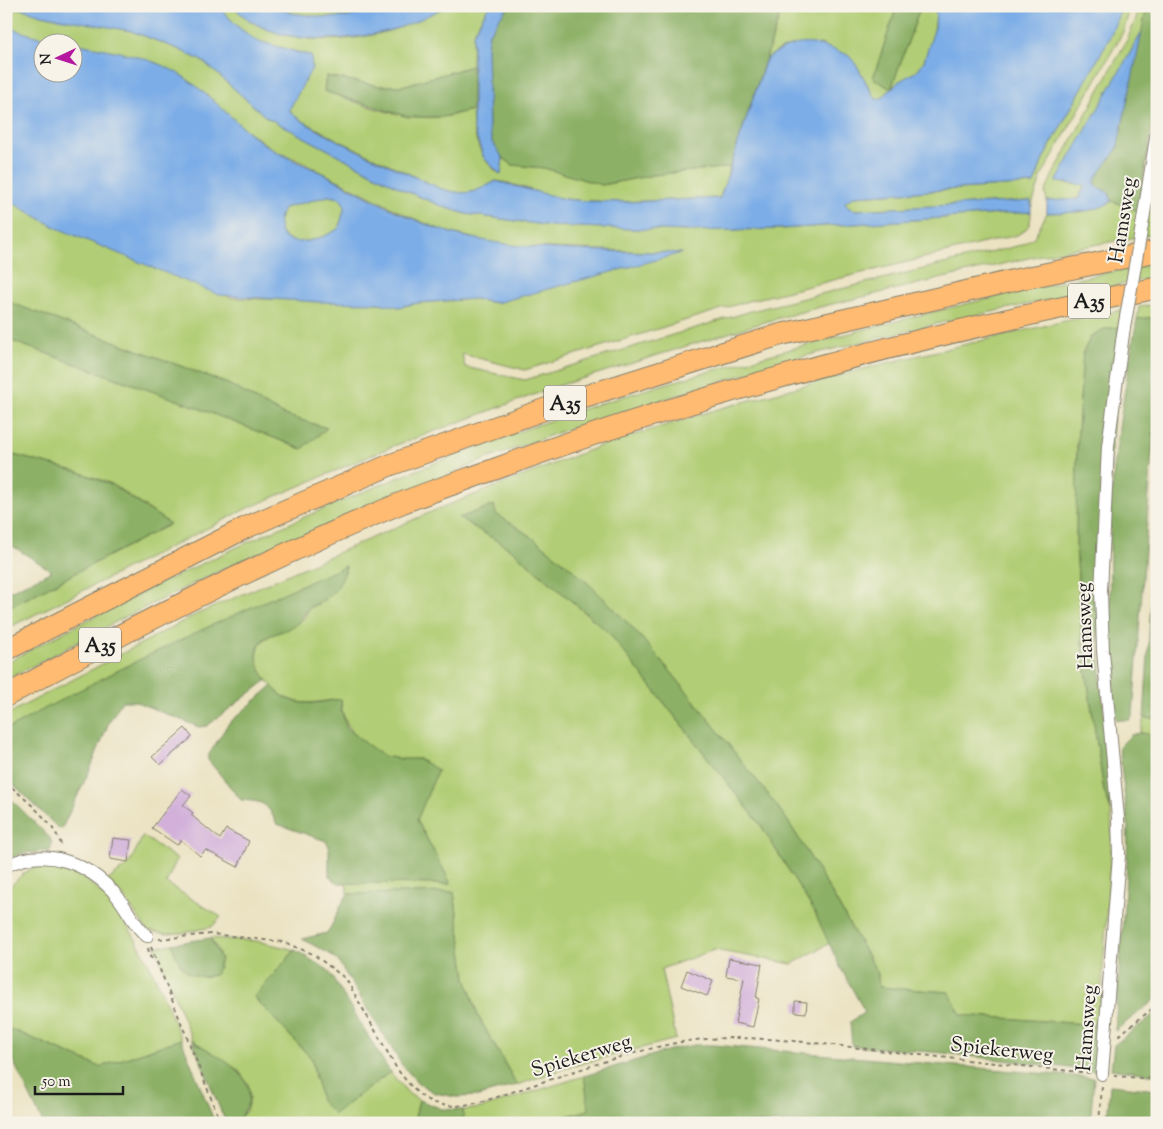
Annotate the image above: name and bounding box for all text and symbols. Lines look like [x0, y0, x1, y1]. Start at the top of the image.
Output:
north arrow [32, 32, 82, 82]
text: N [37, 52, 57, 65]
street label: Hamsweg [1102, 175, 1146, 266]
road number: A35 [1068, 284, 1110, 318]
road number: A35 [544, 386, 586, 420]
street label: Hamsweg [1069, 582, 1103, 670]
road number: A35 [79, 628, 121, 662]
street label: Hamsweg [1070, 984, 1106, 1073]
street label: Spiekerweg [528, 1027, 635, 1086]
street label: Spiekerweg [949, 1031, 1055, 1071]
scale bar [35, 1064, 122, 1096]
text: 50 m [41, 1072, 71, 1093]

